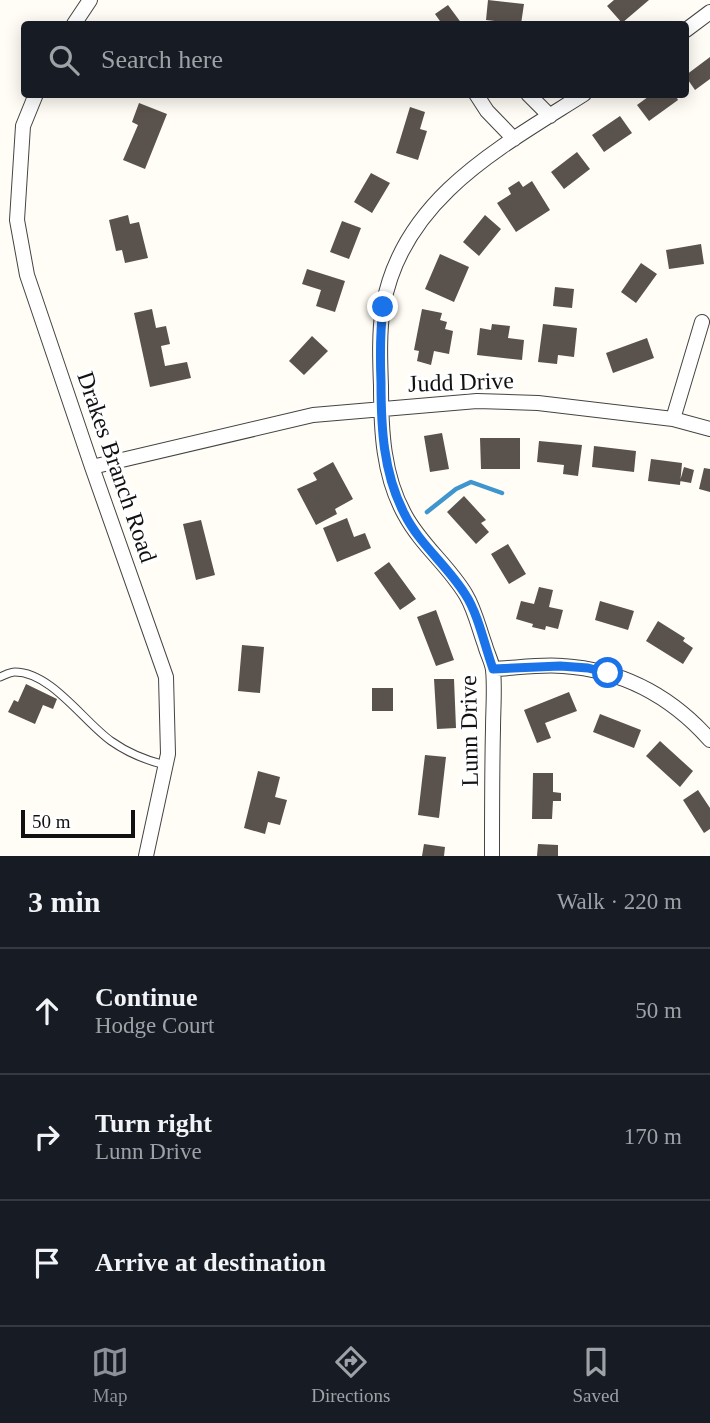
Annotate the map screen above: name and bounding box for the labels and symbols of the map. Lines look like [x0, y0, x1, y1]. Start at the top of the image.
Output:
route end [367, 291, 398, 322]
street label: Judd Drive [408, 367, 514, 397]
street label: Drakes Branch Road [72, 368, 162, 566]
route start [592, 657, 623, 688]
street label: Lunn Drive [455, 675, 483, 787]
scale bar [21, 807, 135, 839]

